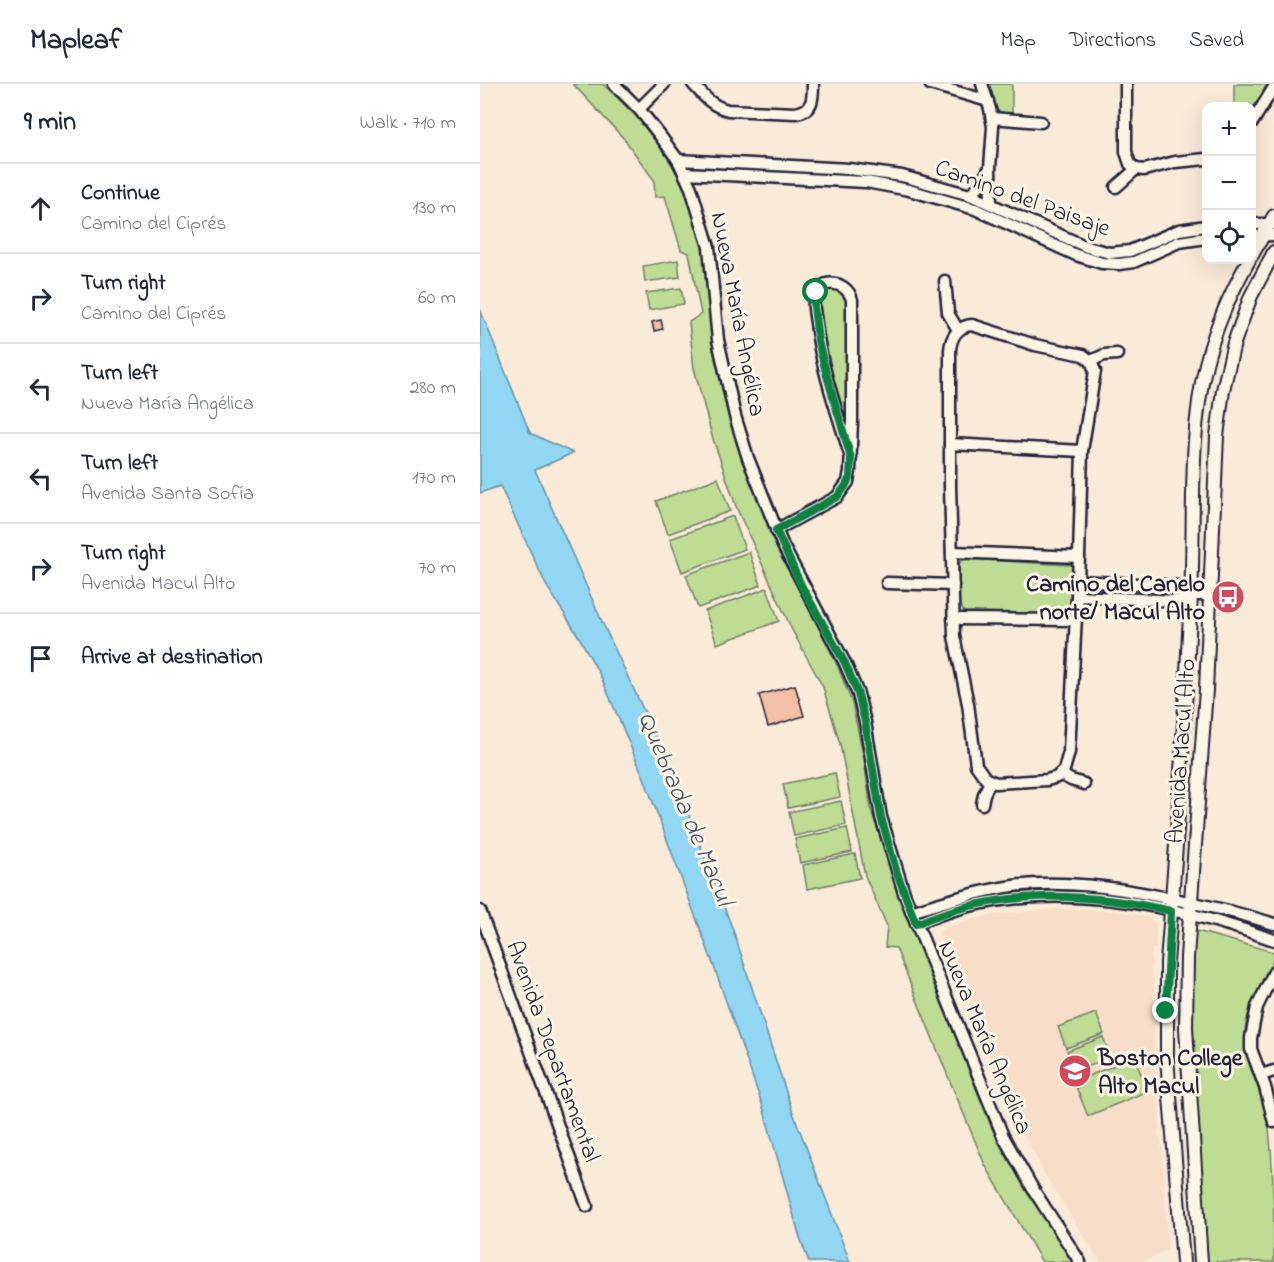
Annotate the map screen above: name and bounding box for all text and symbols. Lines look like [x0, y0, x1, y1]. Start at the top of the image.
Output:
text: Mapleaf [30, 21, 122, 62]
text: Map [1000, 26, 1036, 56]
text: Directions [1069, 26, 1156, 56]
text: Saved [1189, 26, 1244, 56]
map controls [1202, 102, 1256, 264]
button: + [1202, 102, 1256, 156]
text: 9 min [24, 104, 76, 142]
text: Walk · 710 m [360, 109, 456, 138]
street label: Camino del Paisaje [930, 151, 1115, 247]
button: − [1202, 156, 1256, 210]
text: Continue [81, 178, 160, 210]
icon: ahead [24, 192, 57, 225]
text: 130 m [412, 194, 456, 223]
street label: Nueva María Angélica [700, 209, 773, 420]
text: Camino del Ciprés [81, 210, 227, 239]
button: locate [1202, 210, 1256, 264]
text: Turn right [81, 268, 166, 300]
route start [802, 278, 828, 304]
icon: right [24, 282, 57, 315]
text: 60 m [418, 284, 456, 313]
text: Camino del Ciprés [81, 300, 227, 329]
text: Turn left [81, 358, 158, 390]
icon: left [24, 372, 57, 405]
text: 280 m [409, 374, 456, 403]
text: Nueva María Angélica [81, 390, 254, 419]
text: Turn left [81, 448, 158, 480]
icon: left [24, 462, 57, 495]
text: 170 m [412, 464, 456, 493]
text: Avenida Santa Sofía [81, 480, 254, 509]
text: Turn right [81, 538, 166, 570]
icon: right [24, 552, 57, 585]
text: 70 m [419, 554, 456, 583]
place label: Camino del Canelo norte/ Macul Alto [1026, 568, 1205, 631]
text: Avenida Macul Alto [81, 570, 235, 599]
bus stop icon: Camino del Canelo norte/ Macul Alto [1210, 579, 1246, 615]
icon: arrive [24, 642, 57, 675]
text: Arrive at destination [81, 642, 263, 674]
street label: Avenida Macul Alto [1159, 657, 1206, 845]
water label: Quebrada de Macul [626, 706, 743, 914]
street label: Avenida Departamental [495, 936, 608, 1167]
street label: Nueva María Angélica [927, 936, 1040, 1140]
route end [1152, 997, 1178, 1023]
place label: Boston College Alto Macul [1097, 1042, 1244, 1105]
school or university icon: Boston College Alto Macul [1057, 1053, 1093, 1089]

